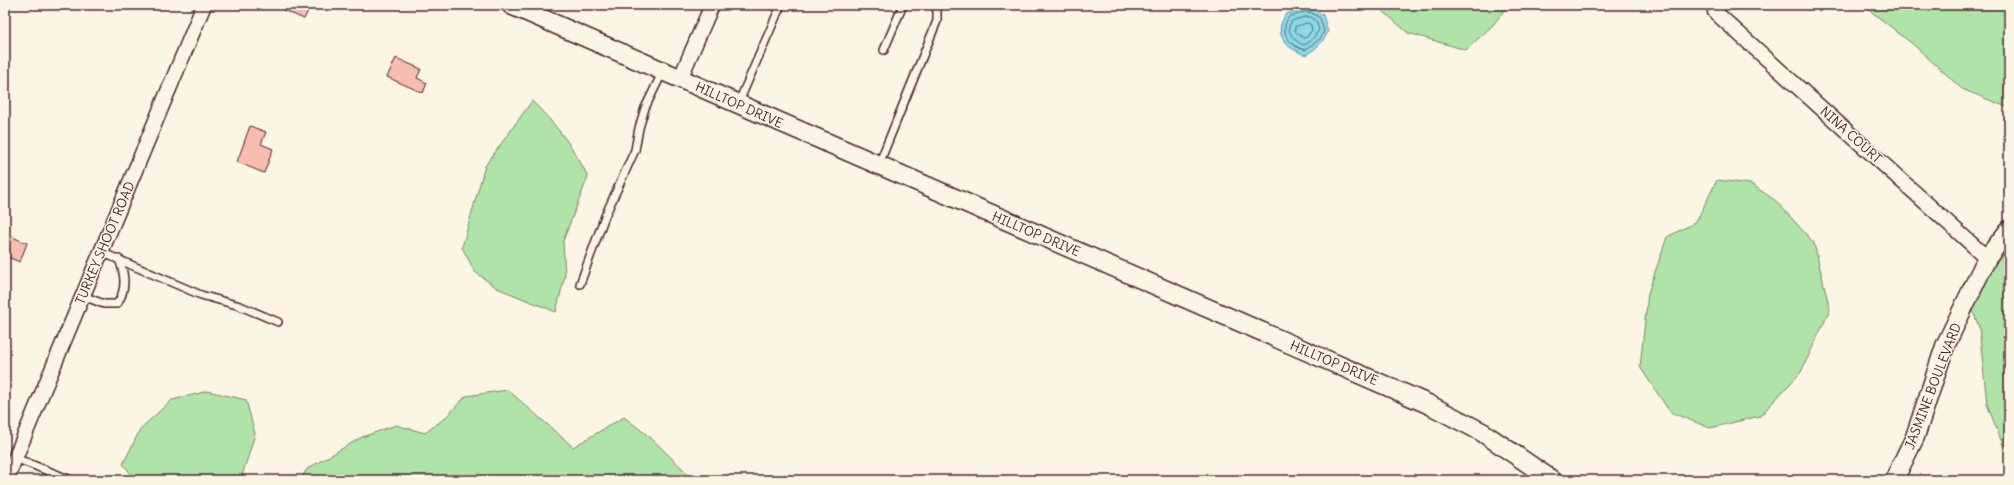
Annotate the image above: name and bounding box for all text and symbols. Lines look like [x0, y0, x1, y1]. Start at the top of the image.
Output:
street label: HILLTOP DRIVE [693, 78, 786, 132]
street label: NINA COURT [1817, 103, 1885, 167]
street label: TURKEY SHOOT ROAD [71, 179, 139, 307]
street label: HILLTOP DRIVE [989, 208, 1083, 260]
street label: JASMINE BOULEVARD [1901, 320, 1965, 452]
street label: HILLTOP DRIVE [1287, 337, 1381, 389]

